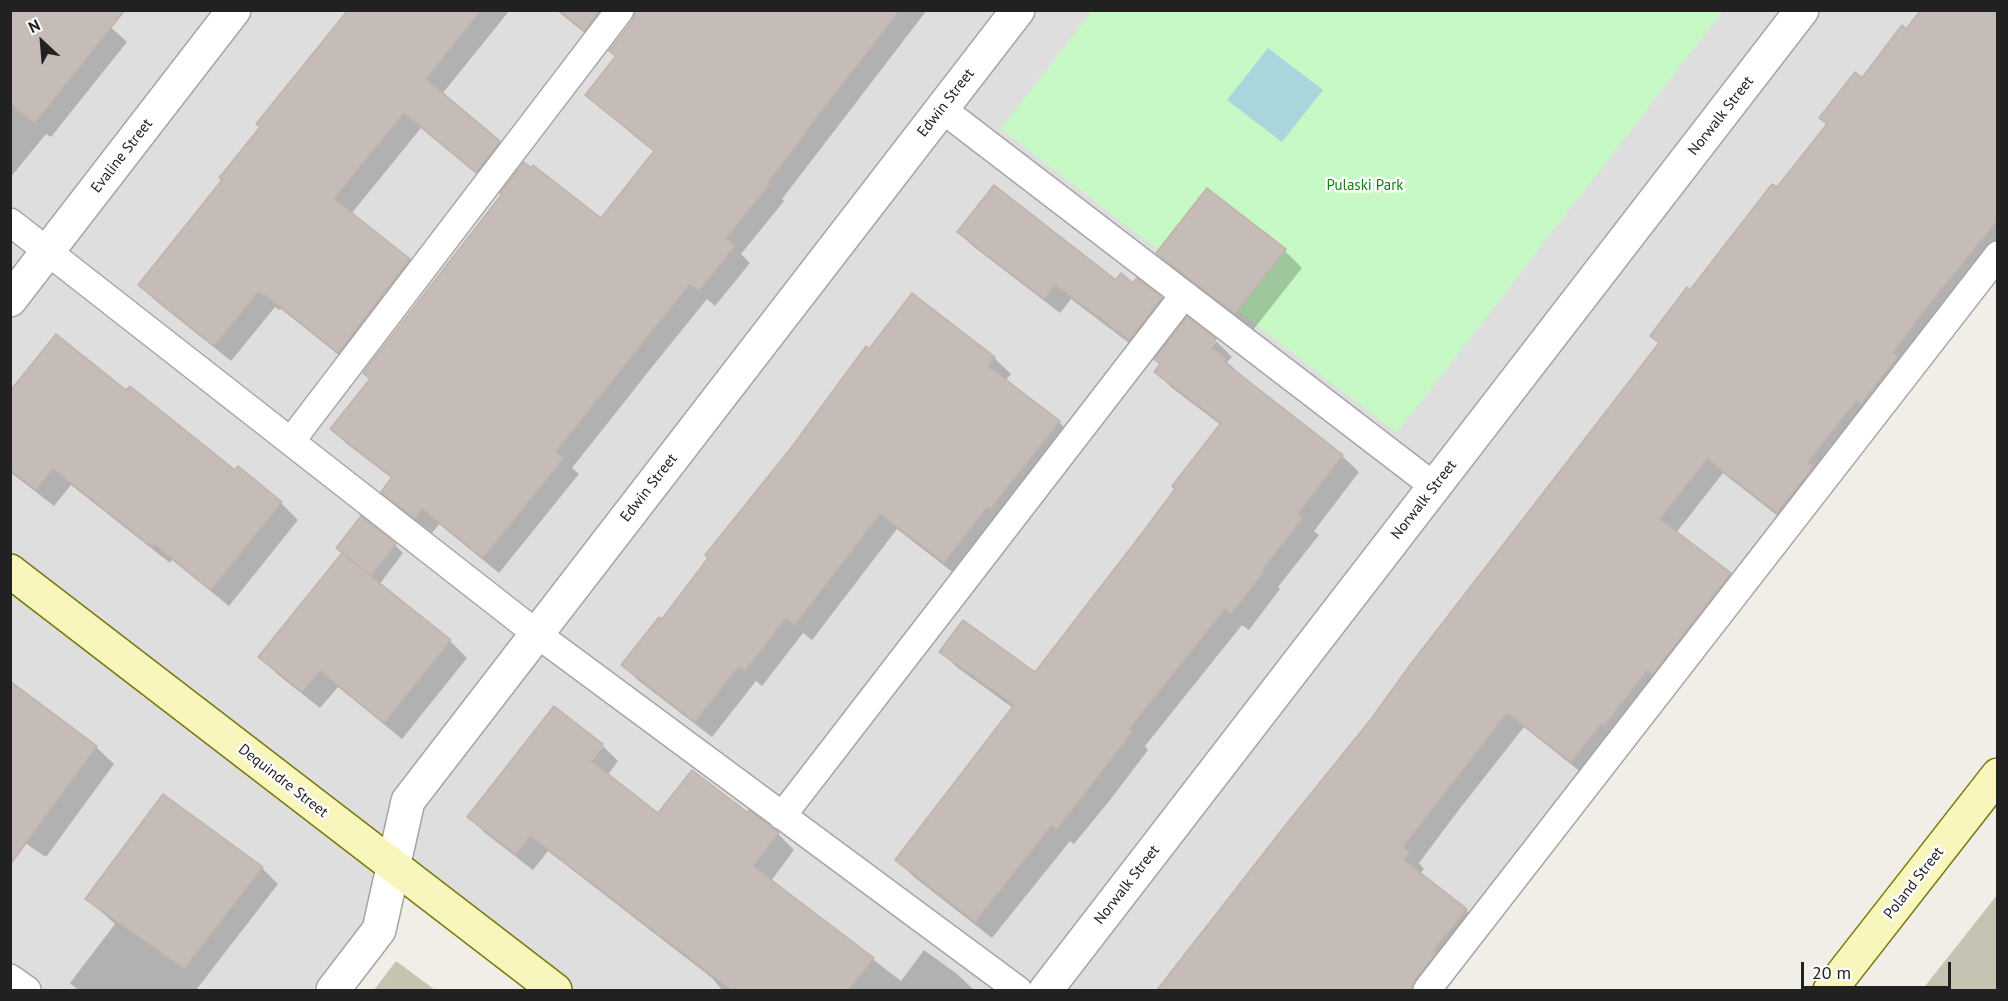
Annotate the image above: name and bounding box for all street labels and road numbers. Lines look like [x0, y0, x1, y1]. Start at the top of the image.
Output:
street label: Edwin Street [914, 65, 978, 141]
street label: Norwalk Street [1684, 73, 1758, 159]
street label: Evaline Street [87, 115, 157, 197]
street label: Edwin Street [617, 450, 681, 526]
street label: Norwalk Street [1387, 457, 1461, 543]
street label: Dequindre Street [235, 740, 331, 822]
street label: Norwalk Street [1090, 842, 1164, 928]
street label: Poland Street [1880, 843, 1948, 923]

